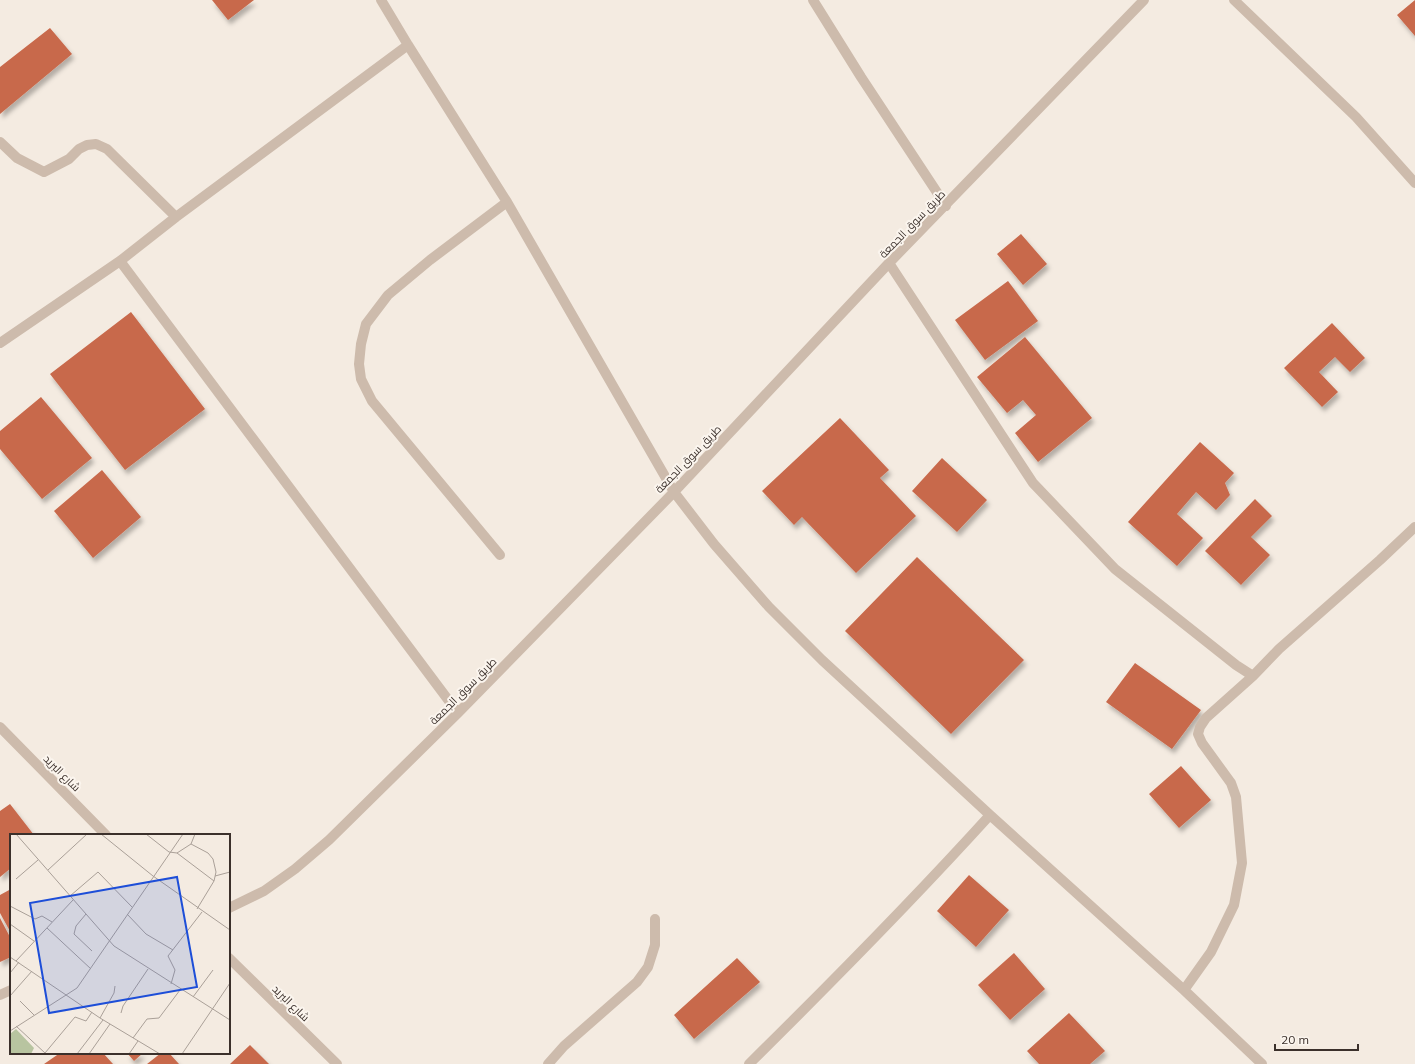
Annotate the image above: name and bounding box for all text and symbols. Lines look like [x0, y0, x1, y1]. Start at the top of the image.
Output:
street label: طريق سوق الجمعة [876, 187, 948, 261]
street label: طريق سوق الجمعة [652, 422, 724, 496]
street label: طريق سوق الجمعة [427, 655, 499, 727]
street label: شارع البريد [40, 752, 83, 795]
inset map [10, 834, 230, 1054]
street label: شارع البريد [269, 982, 313, 1025]
scale bar [1275, 1026, 1358, 1052]
text: 20 m [1281, 1032, 1309, 1047]

